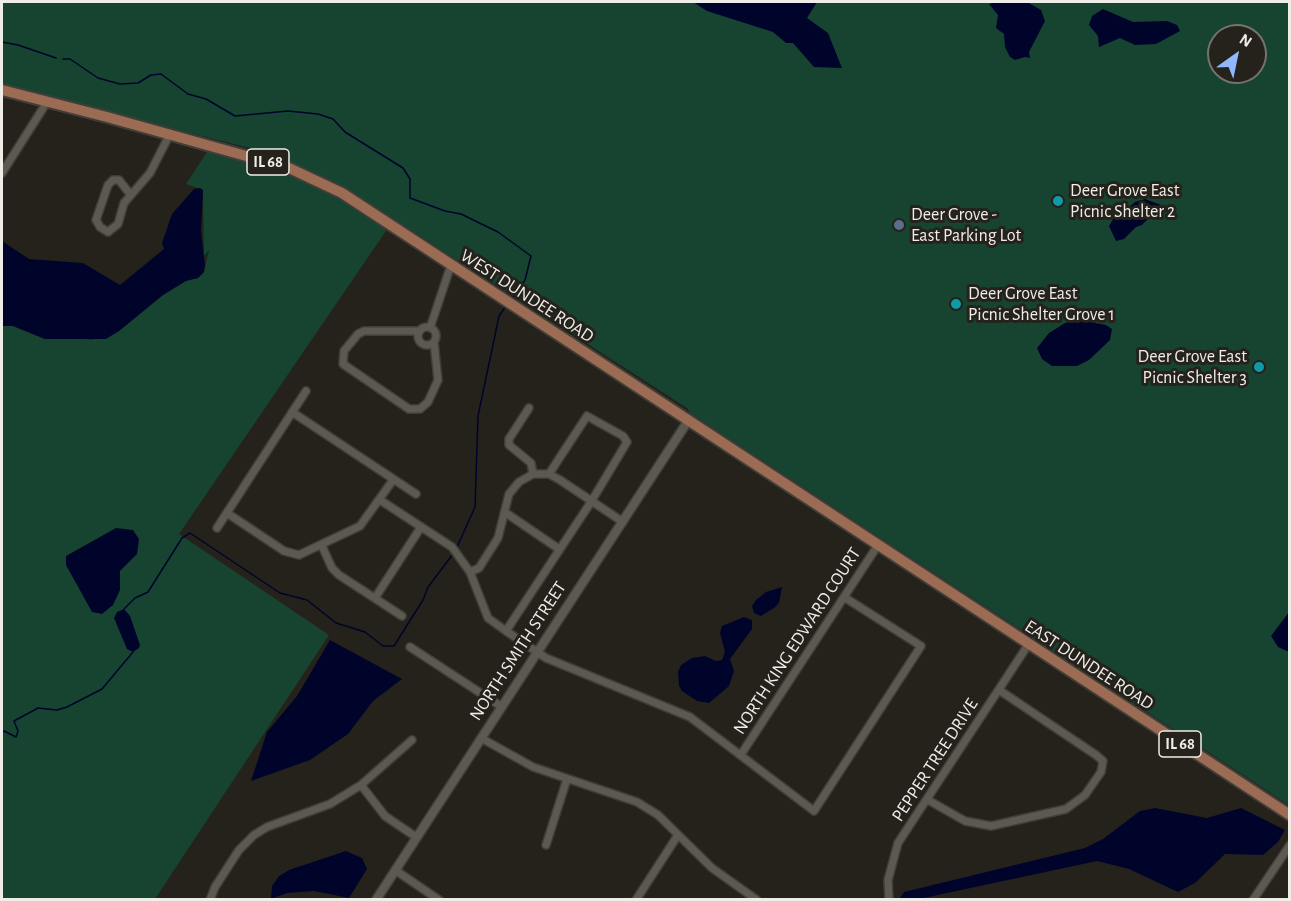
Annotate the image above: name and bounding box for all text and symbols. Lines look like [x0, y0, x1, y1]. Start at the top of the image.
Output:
north arrow [1207, 24, 1267, 84]
text: N [1237, 31, 1255, 50]
road number: IL 68 [247, 149, 289, 175]
place label: Deer Grove East Picnic Shelter 2 [1070, 180, 1179, 222]
marker: Deer Grove East Picnic Shelter 2 [1051, 194, 1065, 208]
place label: Deer Grove - East Parking Lot [911, 204, 1021, 246]
marker: Deer Grove - East Parking Lot [892, 218, 906, 232]
street label: WEST DUNDEE ROAD [456, 245, 598, 347]
place label: Deer Grove East Picnic Shelter Grove 1 [968, 283, 1115, 326]
marker: Deer Grove East Picnic Shelter Grove 1 [949, 297, 963, 311]
place label: Deer Grove East Picnic Shelter 3 [1138, 346, 1247, 388]
marker: Deer Grove East Picnic Shelter 3 [1252, 360, 1266, 374]
street label: NORTH KING EDWARD COURT [729, 544, 865, 738]
street label: NORTH SMITH STREET [465, 577, 571, 725]
street label: EAST DUNDEE ROAD [1021, 615, 1157, 715]
street label: PEPPER TREE DRIVE [887, 694, 983, 826]
road number: IL 68 [1159, 731, 1201, 757]

